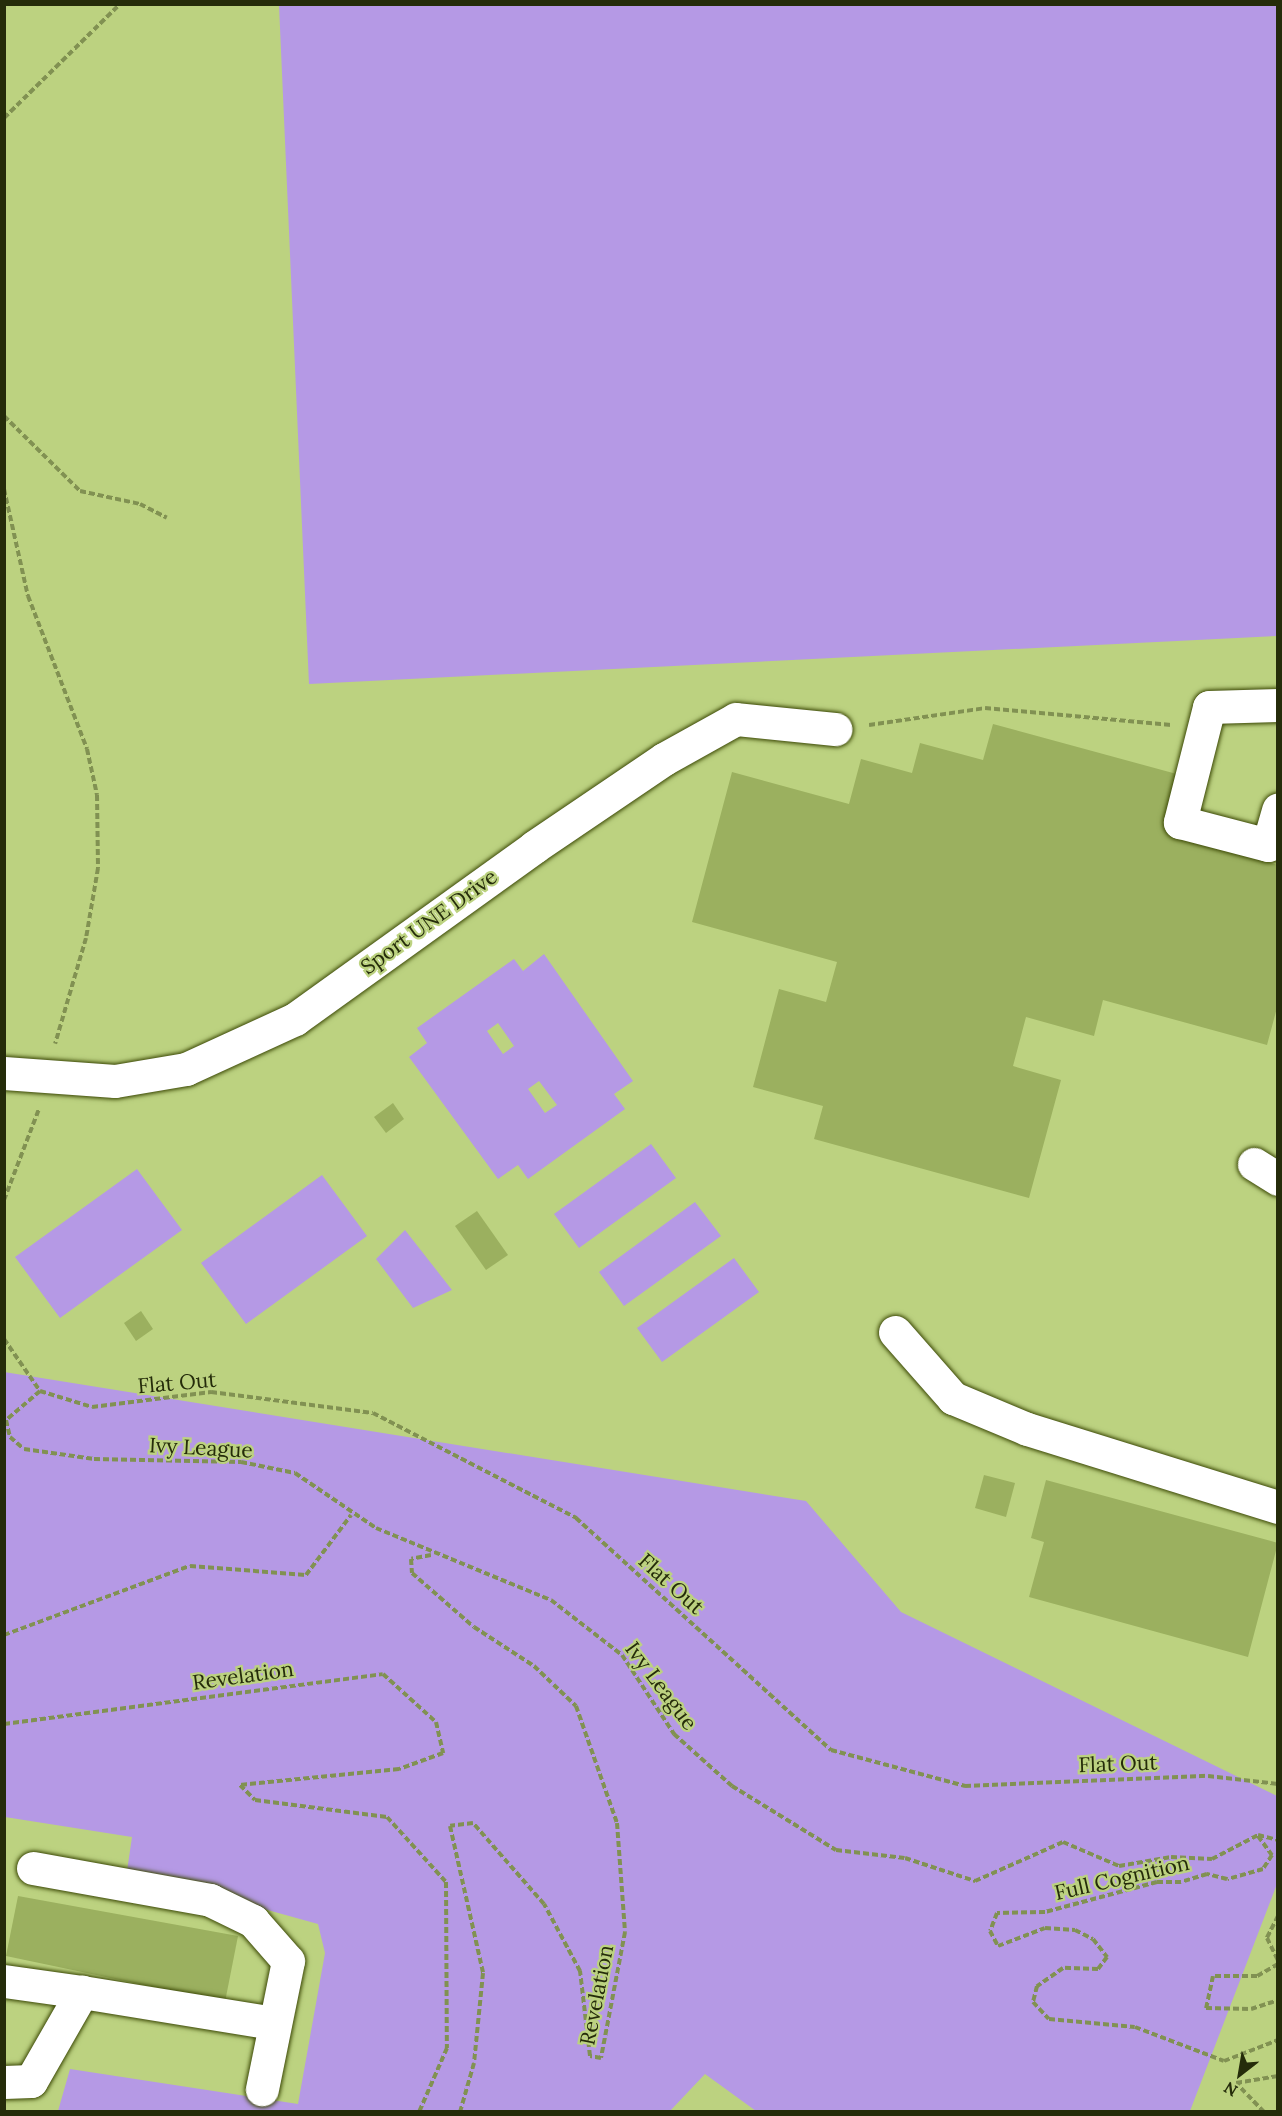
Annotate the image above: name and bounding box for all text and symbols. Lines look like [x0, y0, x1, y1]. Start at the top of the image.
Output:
street label: Sport UNE Drive [356, 864, 502, 980]
street label: Flat Out [137, 1367, 217, 1399]
street label: Ivy League [149, 1433, 253, 1463]
street label: Flat Out [633, 1548, 709, 1620]
street label: Ivy League [620, 1637, 702, 1735]
street label: Revelation [191, 1656, 295, 1696]
street label: Flat Out [1078, 1750, 1158, 1778]
street label: Full Cognition [1052, 1850, 1192, 1906]
street label: Revelation [575, 1943, 619, 2047]
north arrow [1210, 2044, 1270, 2104]
text: N [1220, 2078, 1241, 2101]

